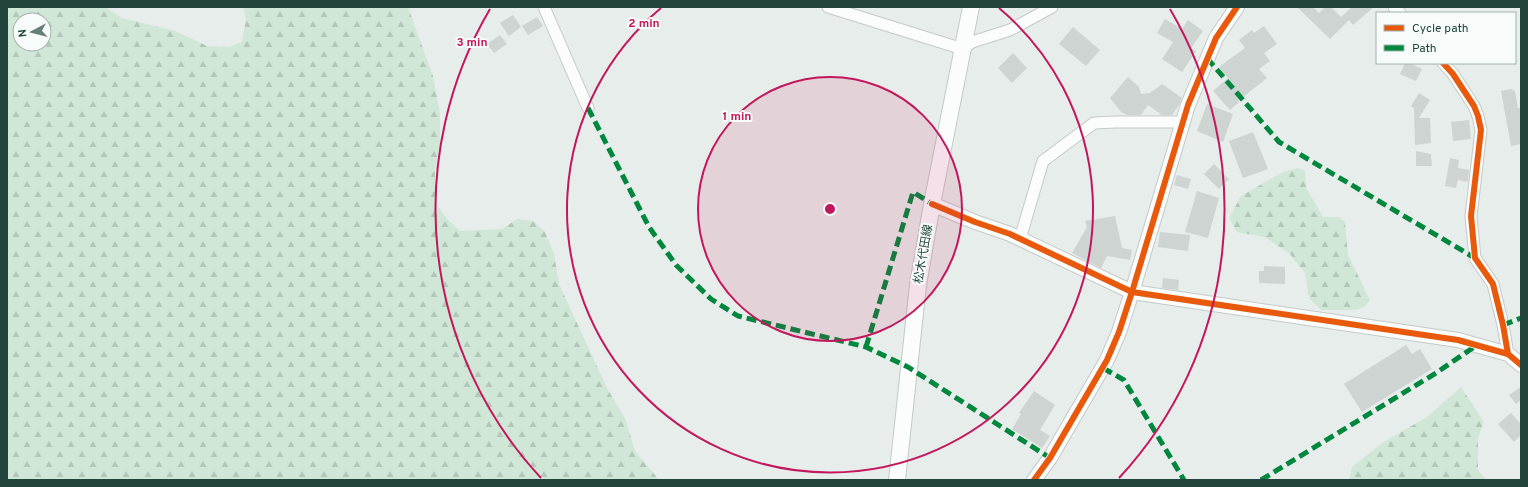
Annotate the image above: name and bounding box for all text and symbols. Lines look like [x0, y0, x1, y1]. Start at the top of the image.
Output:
north arrow [12, 12, 52, 52]
legend [1376, 12, 1516, 64]
text: 2 min [628, 16, 660, 32]
text: Cycle path [1412, 21, 1469, 37]
text: N [16, 28, 30, 38]
text: 3 min [456, 35, 488, 51]
text: Path [1412, 41, 1437, 57]
text: 1 min [723, 109, 751, 125]
centre of rings [823, 202, 837, 216]
street label: 松木代田線 [911, 223, 937, 285]

